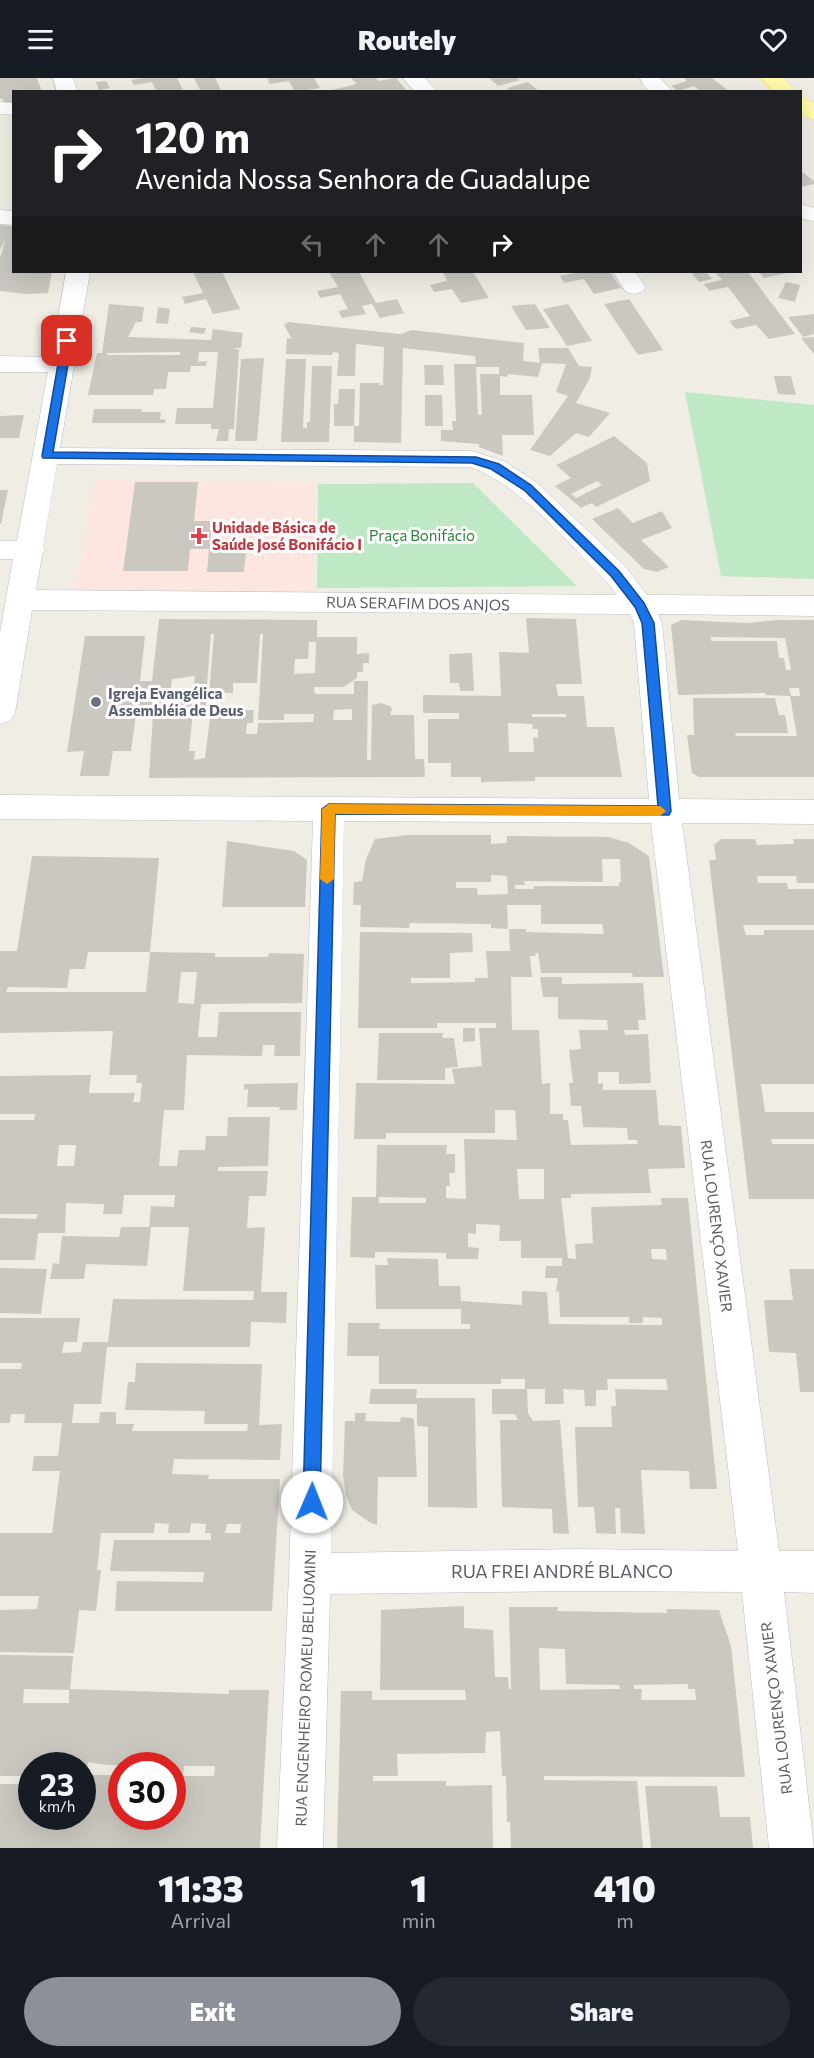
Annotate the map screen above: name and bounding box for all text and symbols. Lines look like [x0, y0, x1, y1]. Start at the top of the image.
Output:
icon: menu [24, 23, 57, 56]
text: Routely [358, 23, 456, 56]
icon: heart [757, 23, 790, 56]
text: 120 m [135, 110, 250, 162]
icon: right [36, 114, 114, 192]
text: Avenida Nossa Senhora de Guadalupe [135, 162, 590, 195]
icon: left [296, 228, 329, 261]
icon: ahead [359, 228, 392, 261]
icon: ahead [422, 228, 455, 261]
icon: right [485, 228, 518, 261]
pin [41, 315, 92, 366]
icon: arrive [50, 324, 83, 357]
place label: Unidade Básica de Saúde José Bonifácio I [212, 518, 362, 553]
park label: Praça Bonifácio [369, 526, 475, 544]
marker: Unidade Básica de Saúde José Bonifácio I [190, 527, 208, 545]
street label: RUA SERAFIM DOS ANJOS [326, 592, 510, 614]
place label: Igreja Evangélica Assembléia de Deus [108, 684, 244, 719]
marker: Igreja Evangélica Assembléia de Deus [89, 695, 103, 709]
street label: RUA LOURENÇO XAVIER [697, 1139, 737, 1313]
position arrow [280, 1470, 344, 1534]
street label: RUA ENGENHEIRO ROMEU BELUOMINI [291, 1549, 319, 1827]
street label: RUA FREI ANDRÉ BLANCO [451, 1560, 673, 1582]
street label: RUA LOURENÇO XAVIER [756, 1621, 796, 1795]
speed limit sign: 30 [108, 1752, 186, 1830]
text: 23 [40, 1765, 74, 1802]
text: km/h [39, 1797, 75, 1815]
text: 11:33 [158, 1865, 244, 1909]
text: 1 [410, 1865, 427, 1909]
text: 410 [594, 1865, 656, 1909]
text: Arrival [171, 1908, 231, 1932]
text: min [402, 1908, 436, 1932]
text: m [616, 1908, 634, 1932]
button: Exit [24, 1977, 401, 2046]
button: Share [413, 1977, 790, 2046]

